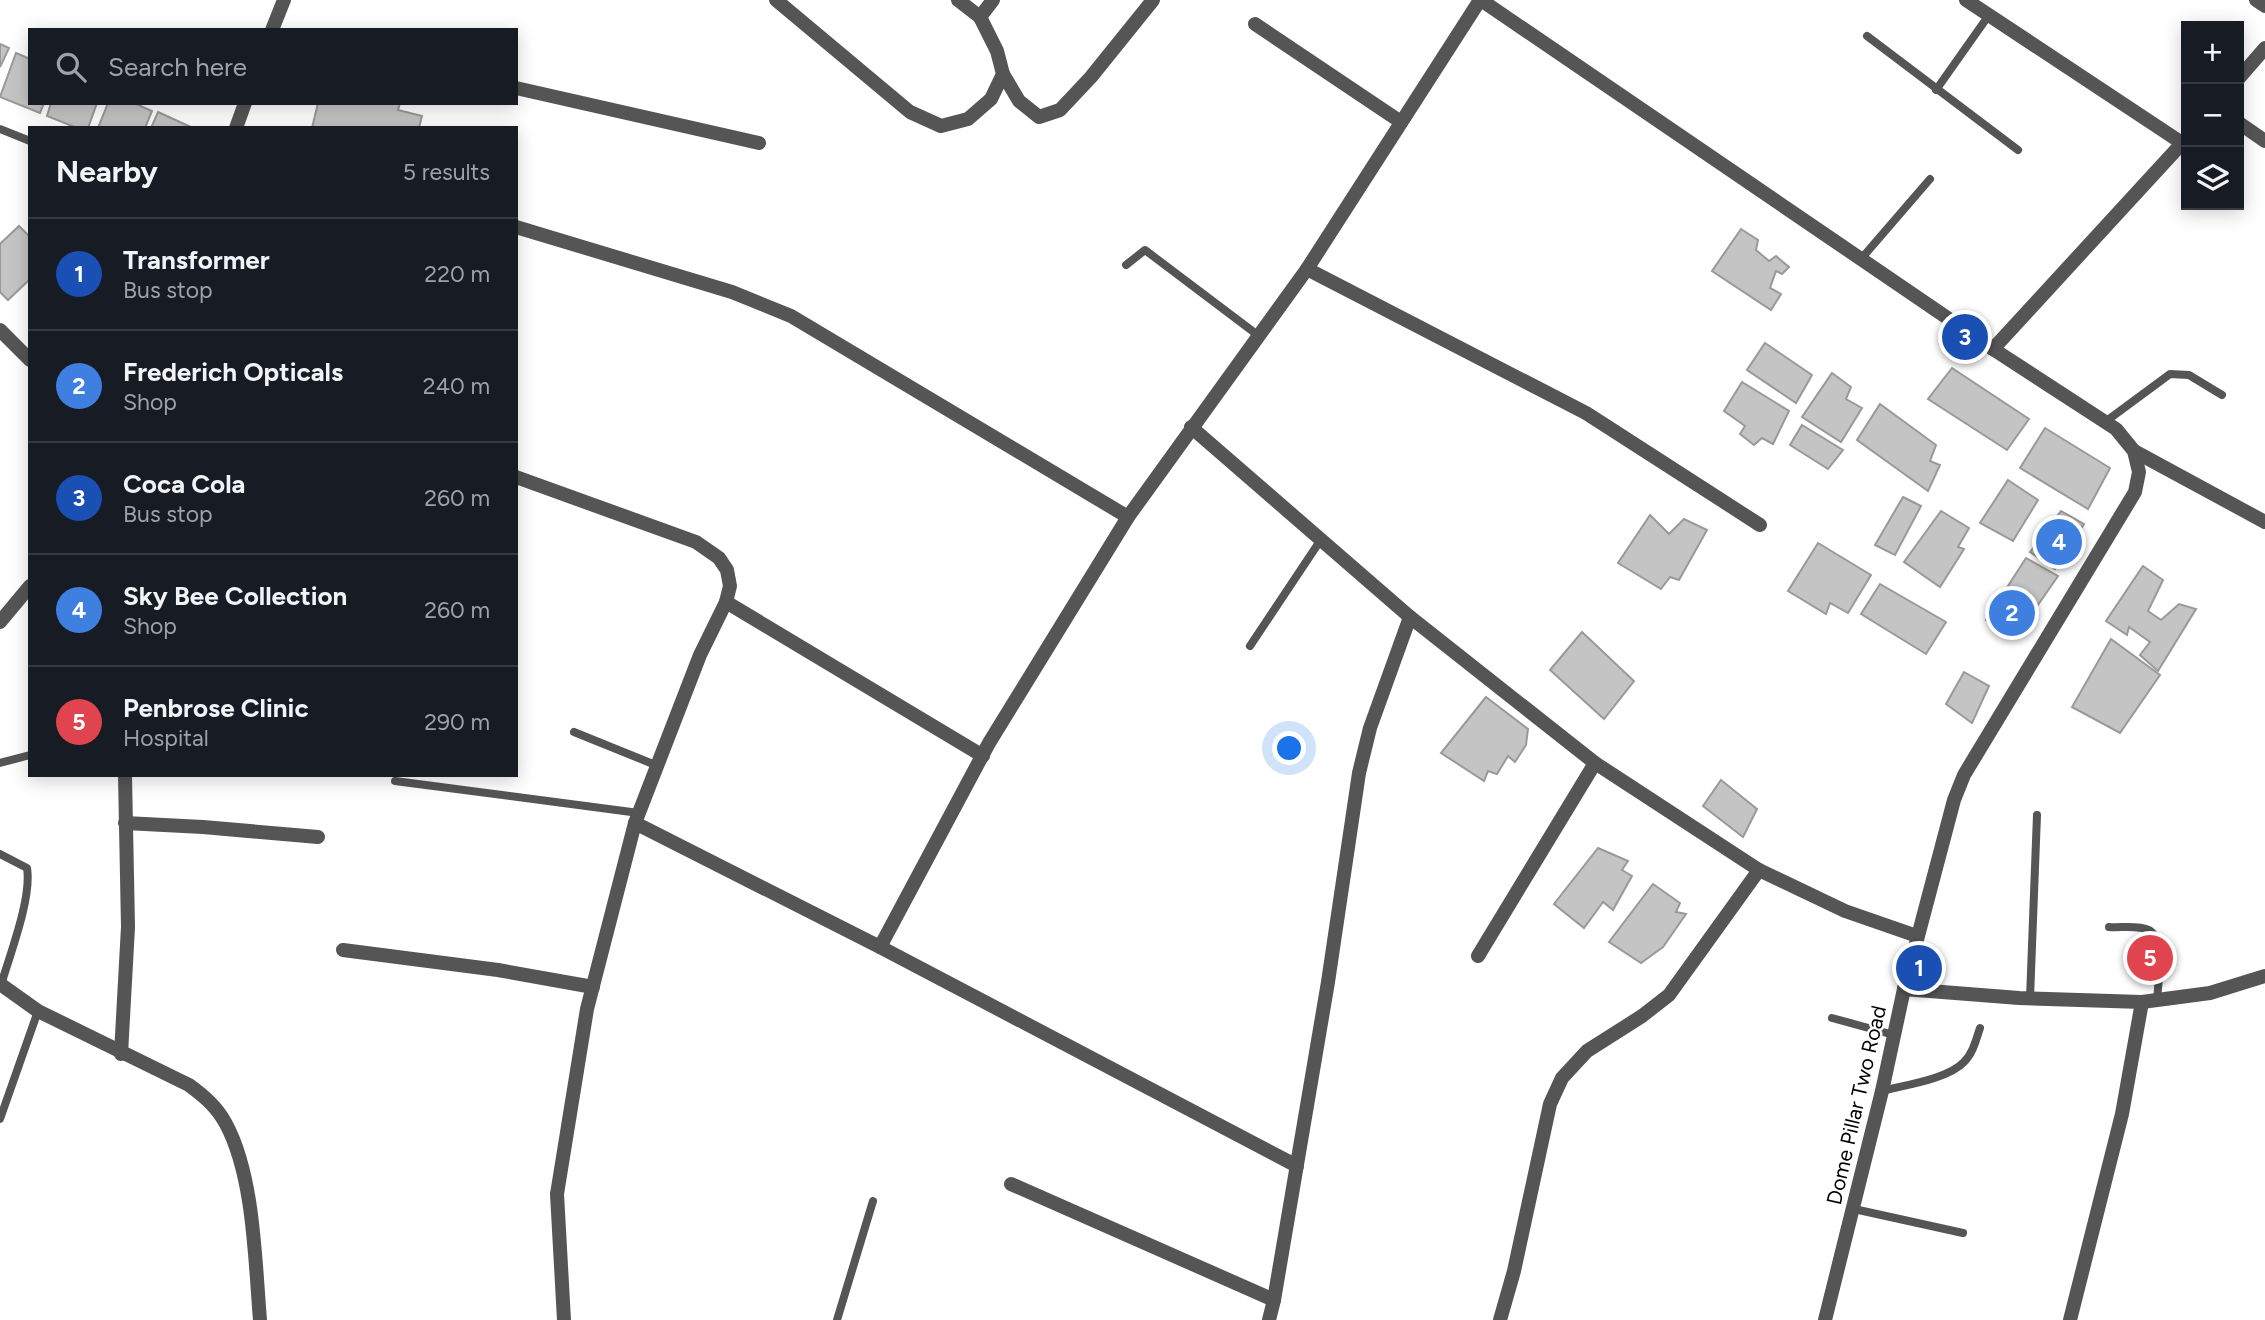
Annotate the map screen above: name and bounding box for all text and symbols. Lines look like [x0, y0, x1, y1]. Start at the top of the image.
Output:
map controls [2181, 21, 2244, 210]
button: + [2181, 21, 2244, 84]
search box [28, 28, 518, 105]
icon: search [52, 48, 90, 86]
text: Search here [108, 51, 247, 83]
button: − [2181, 84, 2244, 147]
button: layers [2181, 147, 2244, 210]
text: Nearby [56, 153, 158, 190]
text: 5 results [403, 158, 490, 186]
text: Transformer [123, 244, 270, 276]
text: 1 [74, 260, 84, 288]
text: 220 m [424, 260, 490, 288]
text: Bus stop [123, 276, 213, 304]
pin: 3 [1942, 311, 1988, 363]
text: Frederich Opticals [123, 356, 343, 388]
text: 2 [72, 372, 86, 400]
text: 240 m [423, 372, 490, 400]
text: Shop [123, 388, 177, 416]
text: Coca Cola [123, 468, 245, 500]
text: 3 [73, 484, 85, 512]
text: 260 m [424, 484, 490, 512]
text: Bus stop [123, 500, 213, 528]
pin: 4 [2036, 516, 2082, 568]
text: Sky Bee Collection [123, 580, 347, 612]
pin: 2 [1989, 587, 2035, 639]
text: 4 [72, 596, 86, 624]
text: 260 m [424, 596, 490, 624]
text: Shop [123, 612, 177, 640]
text: Penbrose Clinic [123, 692, 309, 724]
text: 5 [72, 708, 86, 736]
text: 290 m [424, 708, 490, 736]
text: Hospital [123, 724, 209, 752]
your location [1272, 731, 1306, 765]
pin: 5 [2127, 932, 2173, 984]
pin: 1 [1896, 942, 1942, 994]
street label: Dome Pillar Two Road [1821, 1003, 1891, 1207]

